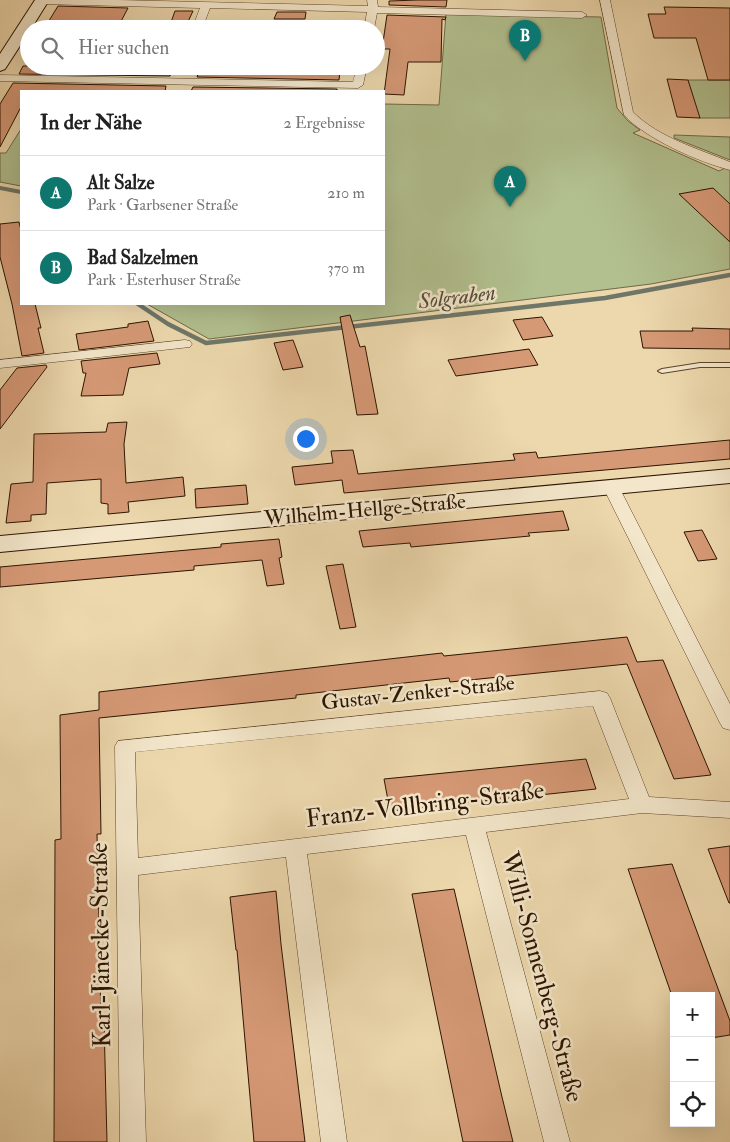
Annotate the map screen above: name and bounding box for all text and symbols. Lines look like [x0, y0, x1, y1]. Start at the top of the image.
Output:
search box [20, 20, 385, 75]
pin: B [509, 20, 541, 61]
icon: search [38, 34, 66, 62]
text: Hier suchen [78, 36, 169, 60]
text: In der Nähe [40, 109, 142, 136]
text: 2 Ergebnisse [284, 113, 365, 133]
pin: A [494, 166, 526, 207]
text: Alt Salze [87, 171, 154, 195]
text: A [51, 183, 61, 203]
text: 210 m [327, 183, 365, 203]
text: Park · Garbsener Straße [87, 195, 238, 215]
text: Bad Salzelmen [87, 246, 198, 270]
text: B [51, 258, 61, 278]
text: 370 m [328, 258, 365, 278]
text: Park · Esterhuser Straße [87, 270, 241, 290]
water label: Solgraben [416, 278, 497, 316]
your location [293, 426, 319, 452]
street label: Wilhelm-Hellge-Straße [262, 488, 467, 532]
street label: Gustav-Zenker-Straße [320, 669, 516, 717]
street label: Franz-Vollbring-Straße [304, 775, 546, 835]
street label: Karl-Jänecke-Straße [84, 842, 118, 1048]
street label: Willi-Sonnenberg-Straße [493, 848, 590, 1105]
map controls [670, 992, 715, 1127]
button: + [670, 992, 715, 1037]
button: − [670, 1037, 715, 1082]
button: locate [670, 1082, 715, 1127]

